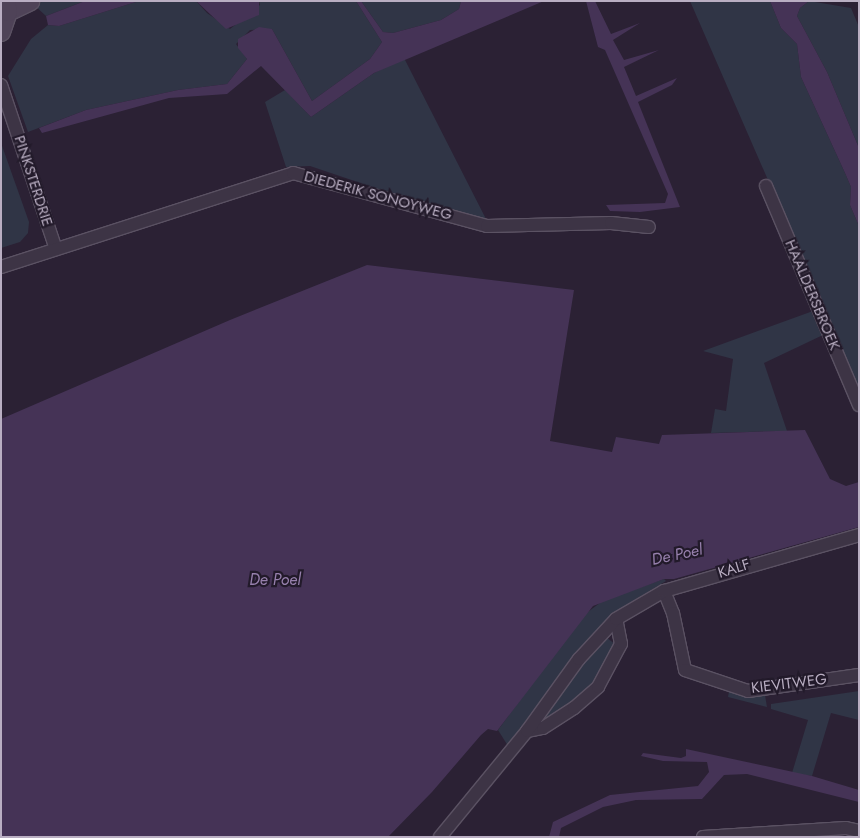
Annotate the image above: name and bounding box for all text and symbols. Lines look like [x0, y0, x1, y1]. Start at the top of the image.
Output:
street label: PINKSTERDRIE [10, 133, 56, 229]
street label: DIEDERIK SONOYWEG [302, 168, 454, 224]
street label: HAALDERSBROEK [781, 237, 843, 353]
water label: De Poel [650, 540, 704, 570]
street label: KALF [716, 556, 752, 582]
water label: De Poel [249, 570, 301, 590]
street label: KIEVITWEG [750, 670, 828, 698]

